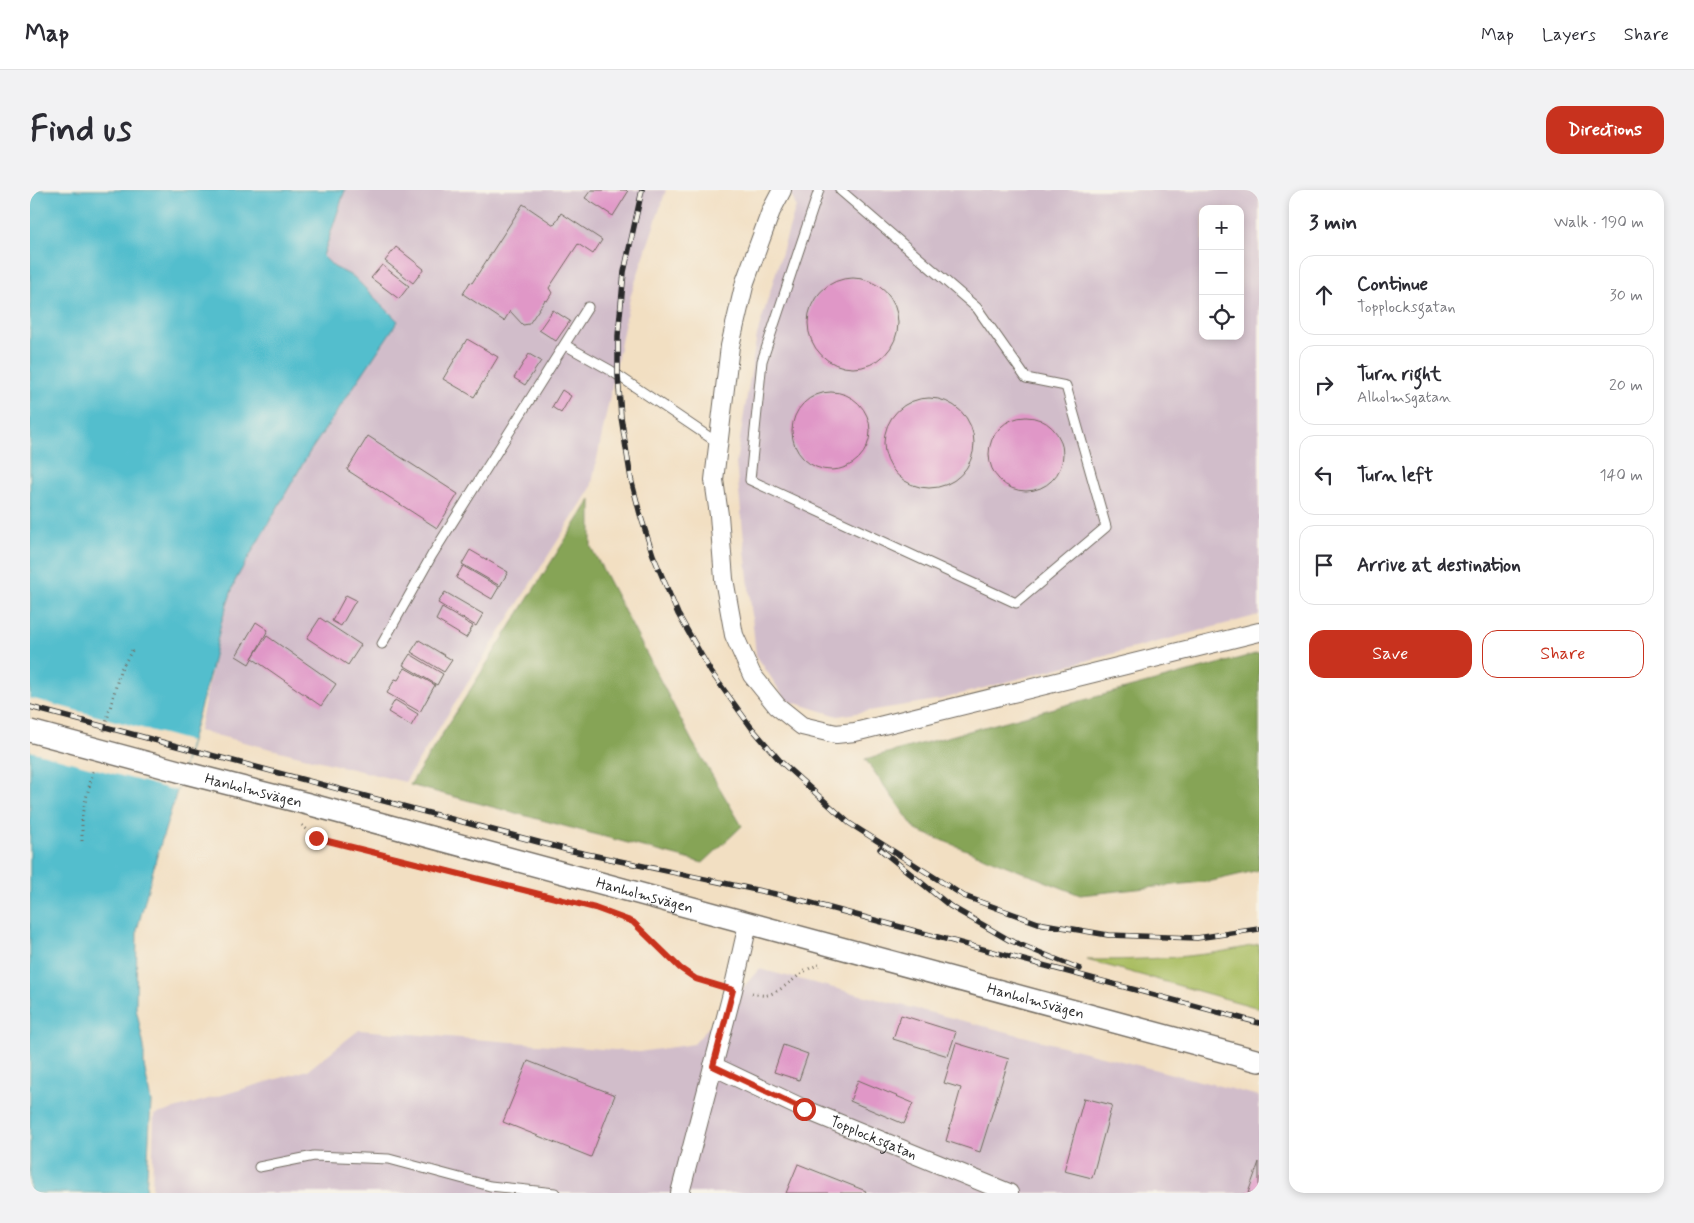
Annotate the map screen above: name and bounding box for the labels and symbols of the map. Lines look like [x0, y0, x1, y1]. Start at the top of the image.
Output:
street label: Hanholmsvägen [202, 769, 304, 813]
route end [305, 827, 328, 850]
street label: Hanholmsvägen [594, 873, 696, 919]
street label: Hanholmsvägen [985, 979, 1087, 1024]
route start [793, 1098, 816, 1121]
street label: Topplocksgatan [827, 1112, 920, 1165]

